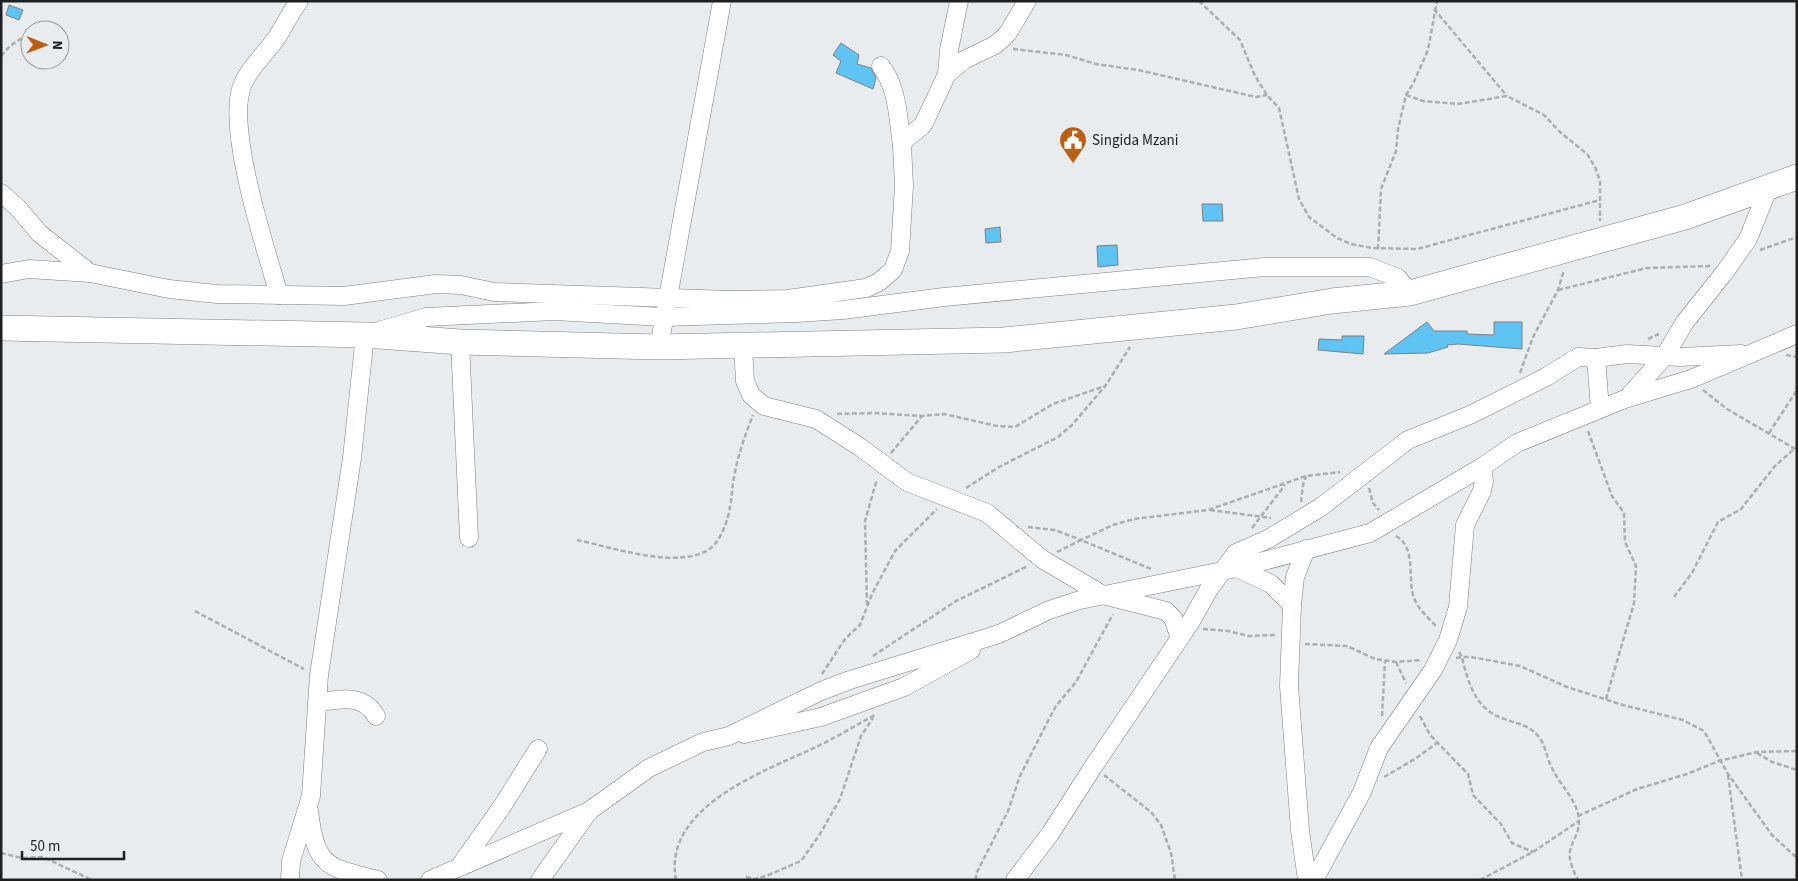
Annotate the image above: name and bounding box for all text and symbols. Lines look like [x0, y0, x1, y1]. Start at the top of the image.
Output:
north arrow [20, 20, 70, 70]
text: N [47, 40, 67, 50]
public building icon: Singida Mzani [1058, 125, 1088, 164]
place label: Singida Mzani [1092, 130, 1178, 151]
scale bar [22, 828, 125, 860]
text: 50 m [30, 836, 60, 857]

